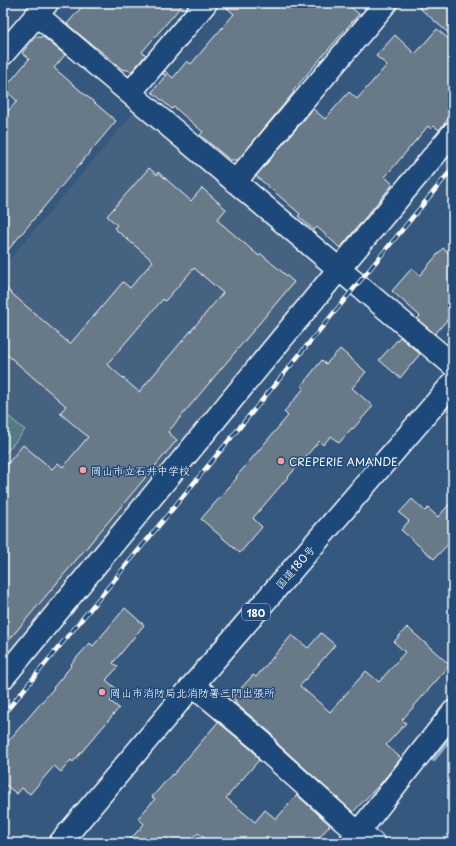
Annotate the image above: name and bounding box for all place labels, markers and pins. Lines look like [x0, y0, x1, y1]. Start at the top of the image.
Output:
place label: CREPERIE AMANDE [289, 453, 398, 470]
marker: CREPERIE AMANDE [276, 456, 286, 466]
place label: 岡山市立石井中学校 [91, 462, 190, 479]
marker: 岡山市立石井中学校 [78, 465, 88, 475]
place label: 岡山市消防局北消防署三門出張所 [110, 684, 275, 701]
marker: 岡山市消防局北消防署三門出張所 [97, 687, 107, 697]

